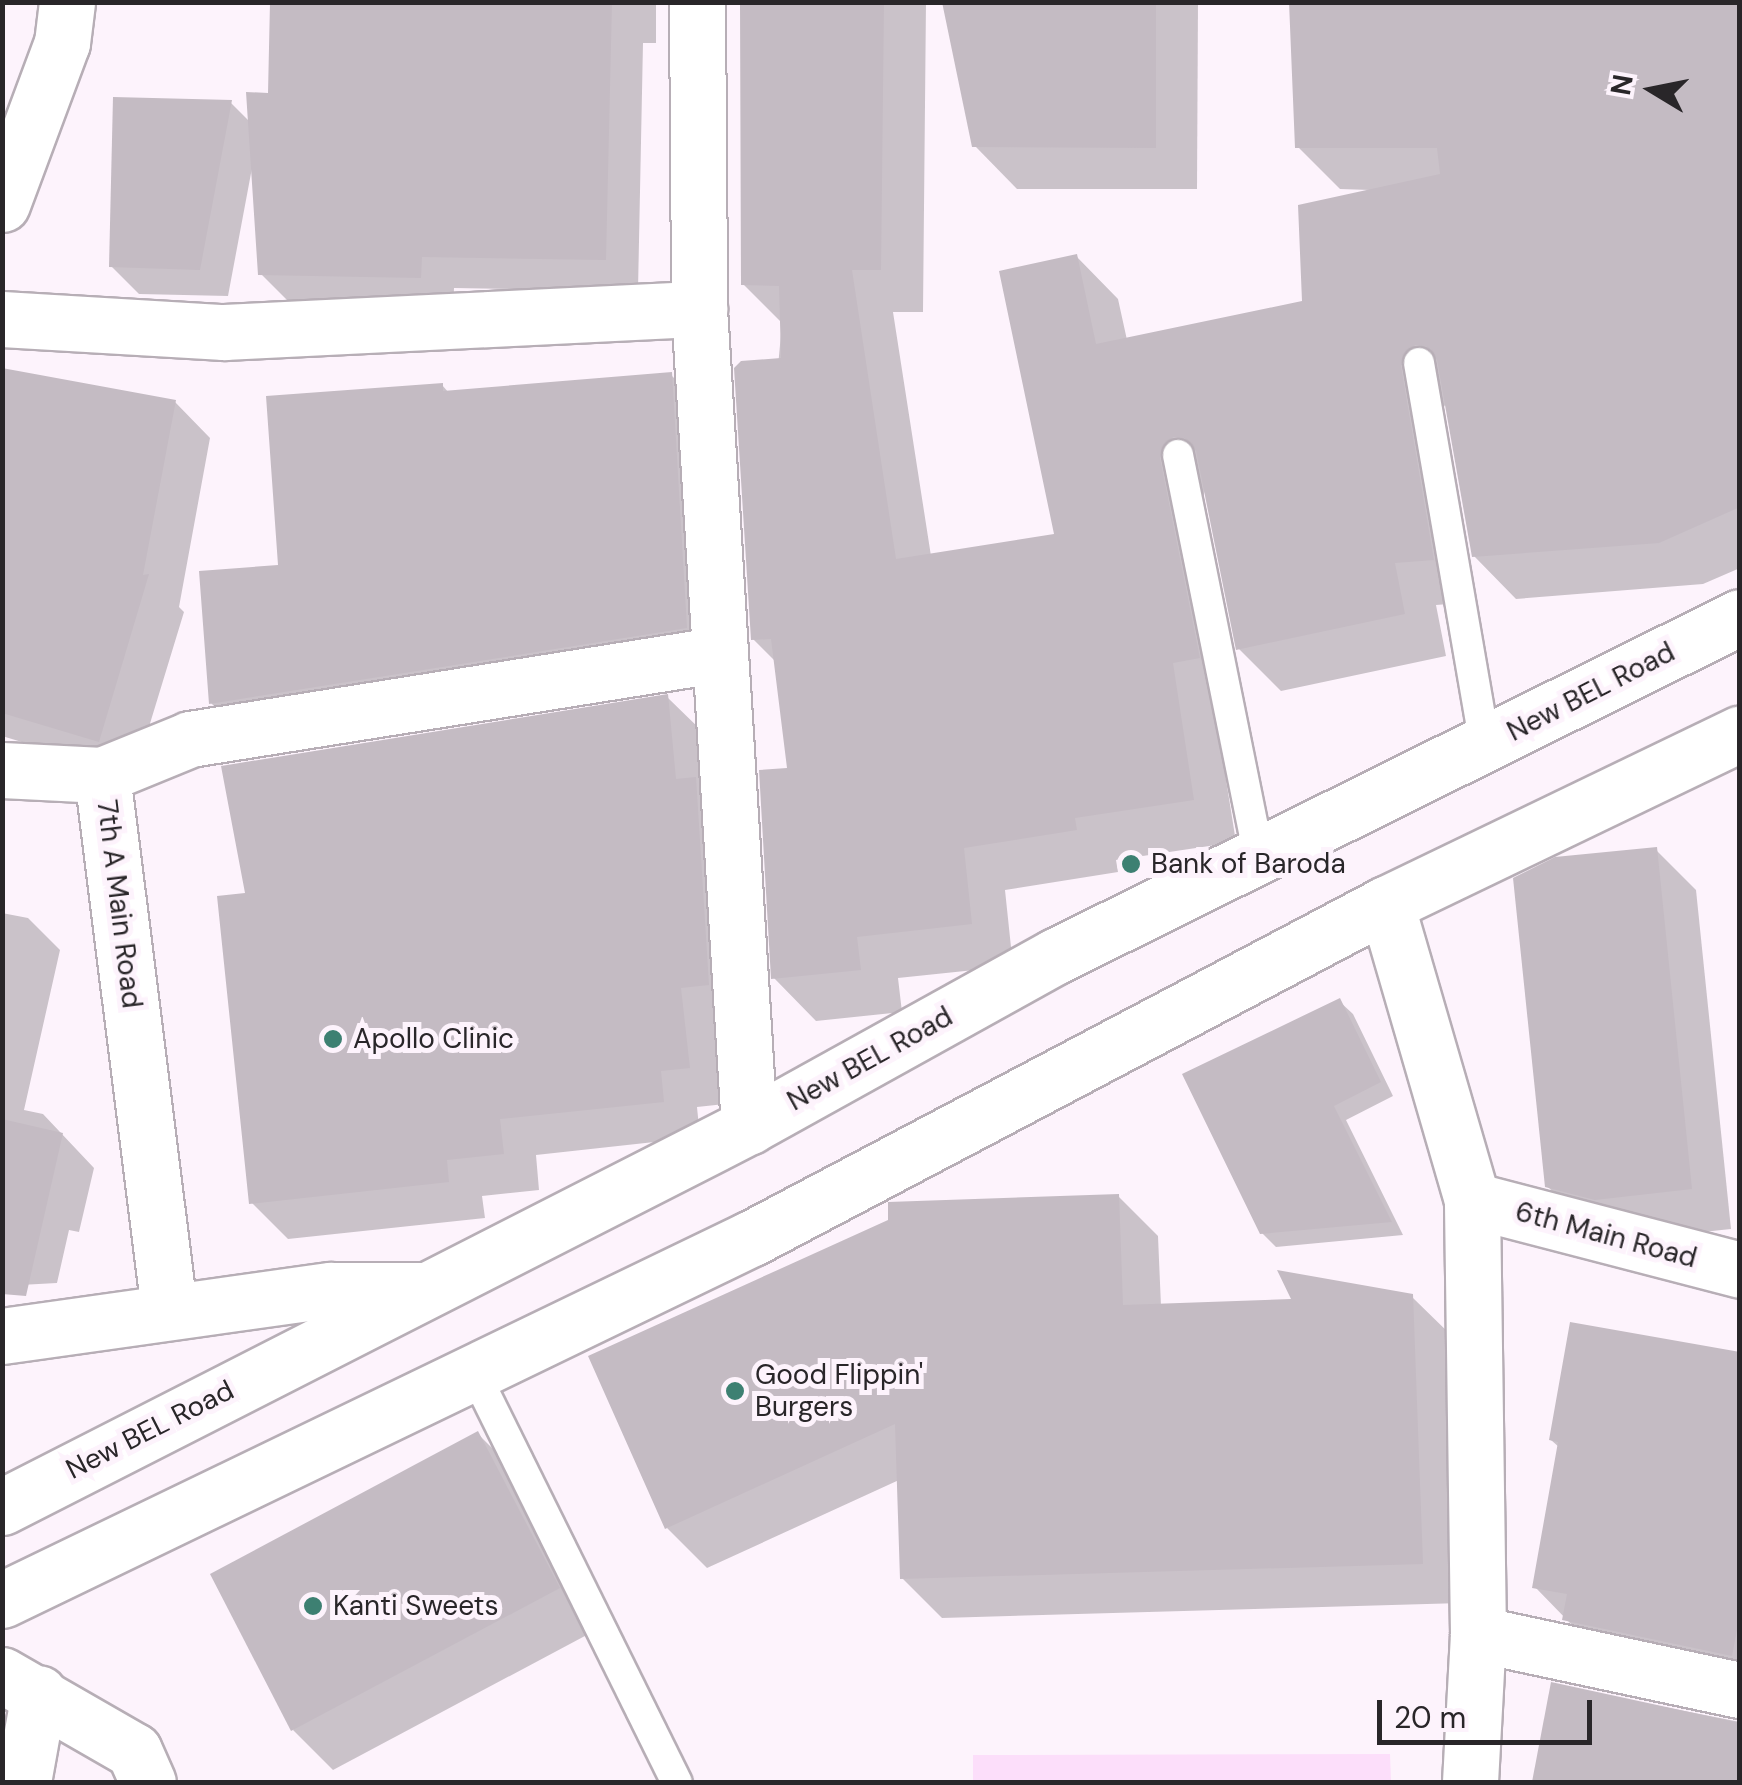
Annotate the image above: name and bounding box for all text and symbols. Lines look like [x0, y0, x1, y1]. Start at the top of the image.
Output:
north arrow [1602, 40, 1702, 140]
text: N [1602, 71, 1642, 98]
street label: New BEL Road [1502, 635, 1680, 749]
street label: 7th A Main Road [90, 798, 148, 1010]
place label: Bank of Baroda [1151, 847, 1346, 881]
marker: Bank of Baroda [1120, 853, 1142, 875]
street label: New BEL Road [782, 1000, 958, 1118]
place label: Apollo Clinic [353, 1022, 514, 1056]
marker: Apollo Clinic [322, 1028, 344, 1050]
street label: 6th Main Road [1512, 1195, 1700, 1275]
place label: Good Flippin' Burgers [755, 1358, 923, 1424]
street label: New BEL Road [61, 1373, 239, 1487]
marker: Good Flippin' Burgers [724, 1380, 746, 1402]
place label: Kanti Sweets [333, 1589, 499, 1623]
marker: Kanti Sweets [302, 1595, 324, 1617]
scale bar [1382, 1680, 1597, 1742]
text: 20 m [1394, 1698, 1466, 1737]

